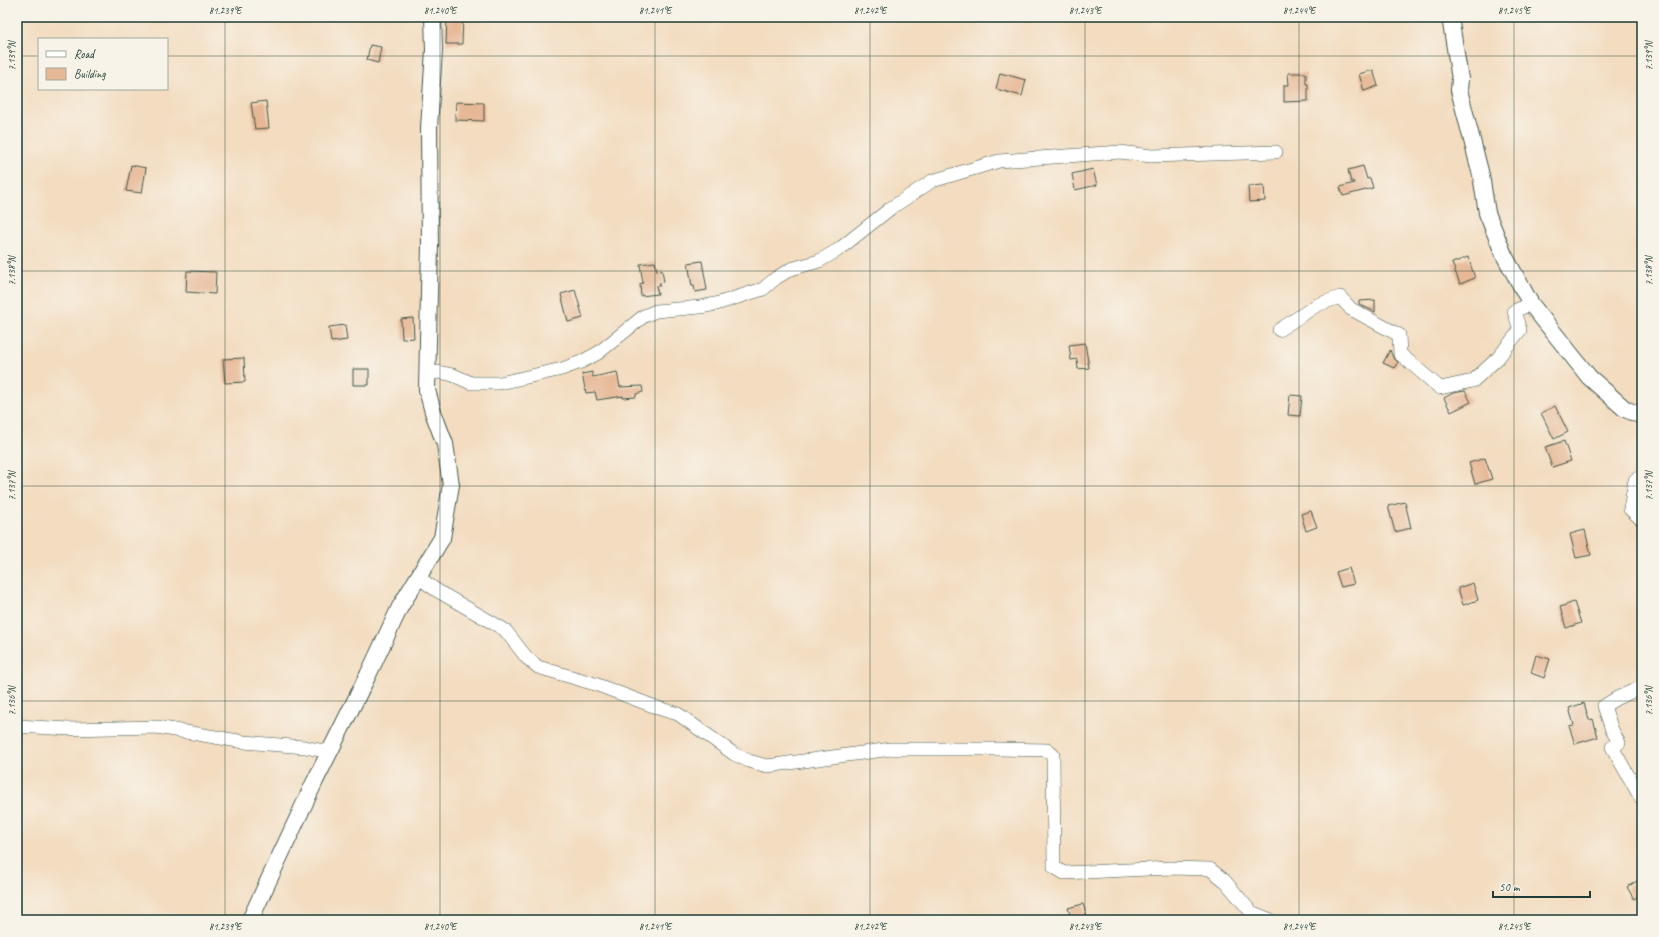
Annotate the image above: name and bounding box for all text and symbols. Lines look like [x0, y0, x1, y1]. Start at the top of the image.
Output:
text: 81.239°E [209, 4, 243, 17]
text: 81.240°E [424, 4, 458, 17]
text: 81.241°E [639, 4, 673, 17]
text: 81.242°E [854, 4, 888, 17]
text: 81.243°E [1069, 4, 1103, 17]
text: 81.244°E [1283, 4, 1317, 17]
text: 81.245°E [1498, 4, 1532, 17]
legend [38, 38, 168, 90]
text: 7.139°N [5, 40, 18, 70]
text: 7.139°N [1642, 40, 1655, 70]
text: Road [74, 46, 96, 62]
text: Building [74, 66, 106, 82]
text: 7.138°N [5, 255, 18, 285]
text: 7.138°N [1642, 255, 1655, 285]
text: 7.137°N [5, 470, 18, 500]
text: 7.137°N [1642, 470, 1655, 500]
text: 7.136°N [5, 685, 18, 715]
text: 7.136°N [1642, 685, 1655, 715]
scale bar [1493, 873, 1590, 899]
text: 50 m [1499, 879, 1521, 895]
text: 81.239°E [209, 920, 243, 933]
text: 81.240°E [424, 920, 458, 933]
text: 81.241°E [639, 920, 673, 933]
text: 81.242°E [854, 920, 888, 933]
text: 81.243°E [1069, 920, 1103, 933]
text: 81.244°E [1283, 920, 1317, 933]
text: 81.245°E [1498, 920, 1532, 933]

